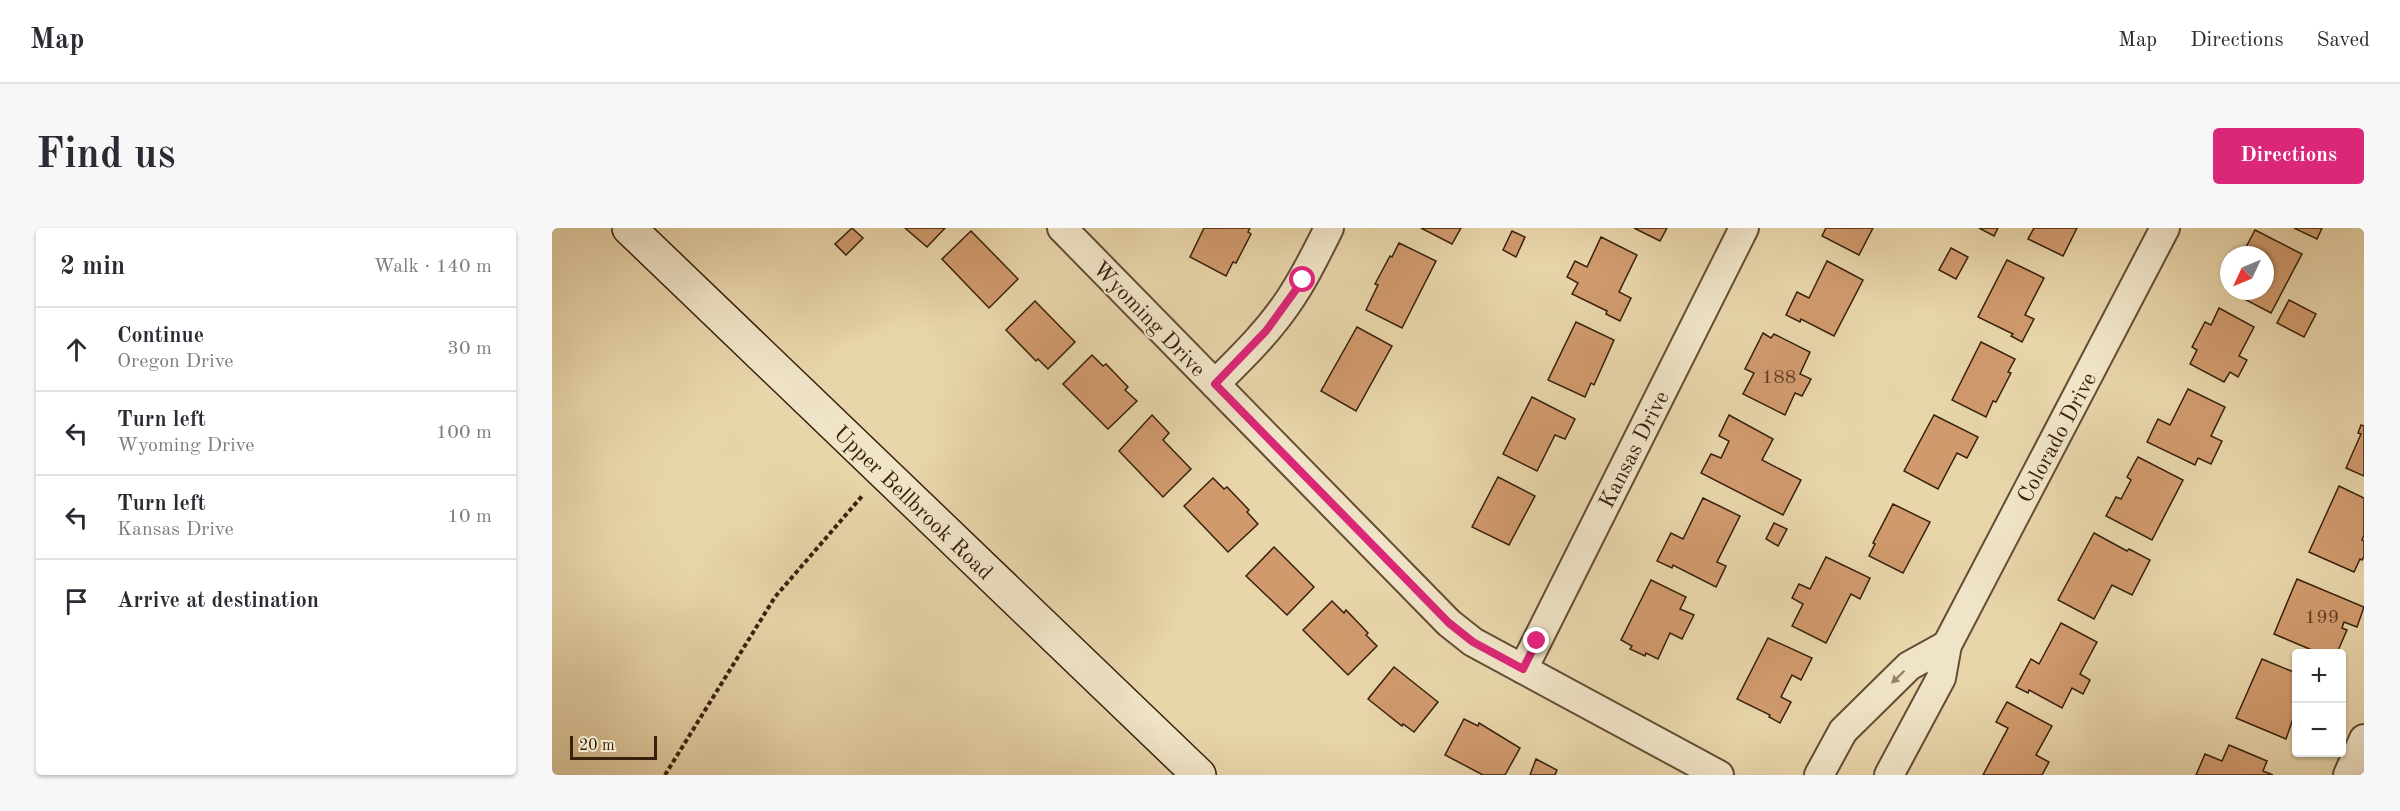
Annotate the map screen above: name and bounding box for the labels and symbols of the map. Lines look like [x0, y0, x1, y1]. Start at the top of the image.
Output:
north arrow [2220, 246, 2274, 300]
street label: Wyoming Drive [1088, 257, 1209, 381]
route start [1289, 266, 1315, 292]
house number: 188 [1762, 368, 1796, 388]
street label: Colorado Drive [2014, 369, 2101, 507]
street label: Kansas Drive [1596, 388, 1674, 512]
street label: Upper Bellbrook Road [829, 422, 996, 585]
house number: 199 [2305, 608, 2339, 628]
route end [1523, 627, 1549, 653]
one-way arrow [1892, 669, 1906, 683]
scale bar [570, 733, 657, 760]

